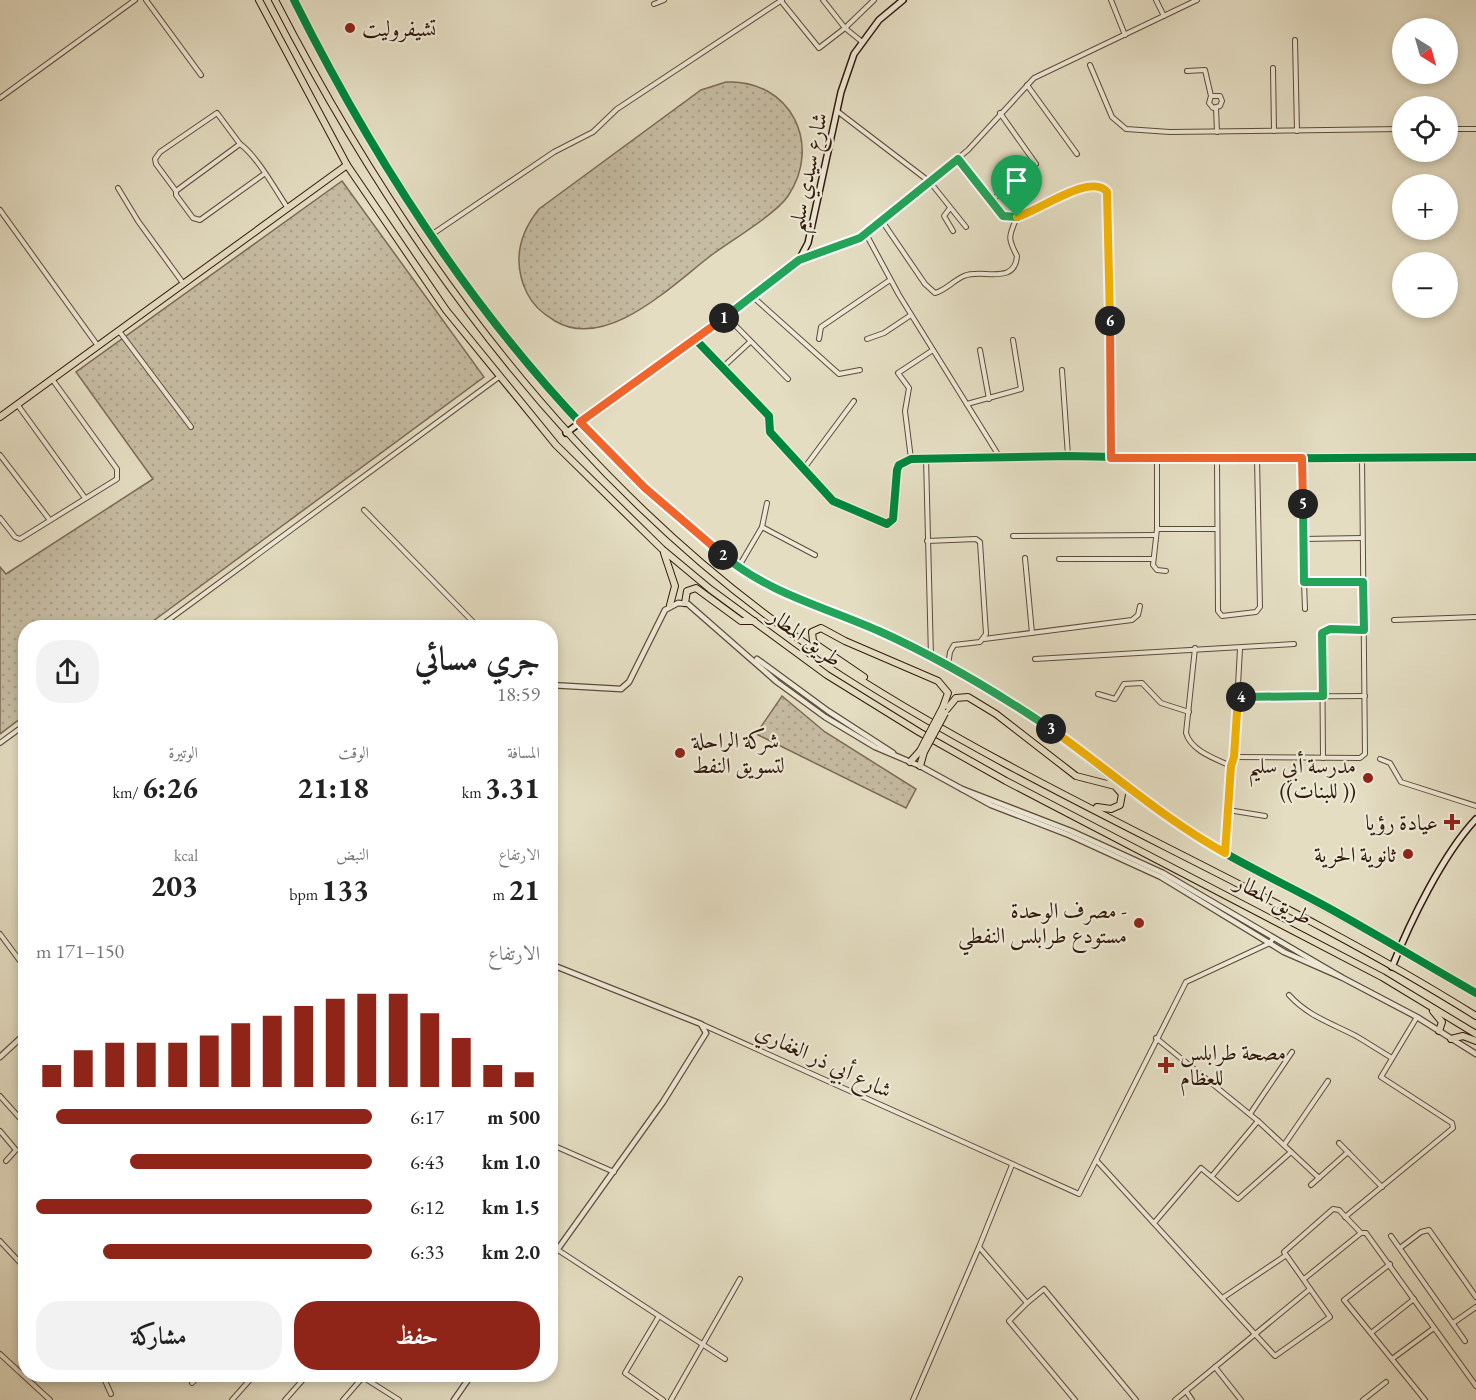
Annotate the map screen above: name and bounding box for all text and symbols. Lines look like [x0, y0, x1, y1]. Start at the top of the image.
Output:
place label: تشيفروليت [362, 14, 436, 43]
north arrow [1392, 18, 1458, 84]
map controls [1392, 18, 1458, 318]
marker: تشيفروليت [343, 21, 357, 35]
button: locate [1392, 96, 1458, 162]
street label: شارع سيدي سليم [781, 110, 841, 236]
pin [991, 155, 1042, 217]
icon: arrive [1000, 164, 1033, 197]
button: + [1392, 174, 1458, 240]
button: − [1392, 252, 1458, 318]
pin: 1 [709, 303, 739, 333]
pin: 6 [1095, 306, 1125, 336]
text: 1 [720, 307, 728, 328]
text: 6 [1106, 310, 1114, 331]
pin: 5 [1288, 489, 1318, 519]
text: 5 [1299, 493, 1307, 514]
pin: 2 [708, 540, 738, 570]
text: 2 [719, 544, 727, 565]
street label: طريق المطار [762, 600, 848, 674]
text: جري مسائي [415, 637, 540, 680]
button: share [36, 640, 99, 703]
text: 18:59 [497, 681, 540, 707]
pin: 4 [1226, 682, 1256, 712]
text: 4 [1237, 686, 1245, 707]
pin: 3 [1036, 714, 1066, 744]
text: 3 [1047, 718, 1055, 739]
place label: شركة الراحلة لتسويق النفط [691, 726, 785, 780]
text: الوتيرة [168, 742, 198, 763]
text: الوقت [338, 742, 369, 763]
text: المسافة [507, 742, 540, 763]
marker: شركة الراحلة لتسويق النفط [673, 746, 687, 760]
place label: مدرسة أبي سليم ((للبنات )) [1248, 750, 1356, 805]
text: 6:26 [142, 768, 198, 807]
text: 21:18 [297, 768, 369, 807]
text: 3.31 [485, 768, 540, 807]
marker: مدرسة أبي سليم ((للبنات )) [1361, 771, 1375, 785]
text: /km [112, 782, 142, 803]
text: km [462, 782, 485, 803]
place label: عيادة رؤيا [1365, 808, 1438, 837]
marker: عيادة رؤيا [1443, 813, 1461, 831]
place label: ثانوية الحرية [1314, 840, 1397, 869]
text: النبض [336, 844, 369, 865]
text: الارتفاع [498, 844, 540, 865]
text: kcal [174, 845, 198, 866]
marker: ثانوية الحرية [1401, 847, 1415, 861]
text: 203 [150, 866, 198, 905]
street label: طريق المطار [1228, 866, 1317, 932]
text: 133 [321, 870, 369, 909]
text: 21 [508, 870, 540, 909]
text: bpm [289, 884, 321, 905]
text: m [493, 884, 508, 905]
place label: مصرف الوحدة - مستودع طرابلس النفطي [958, 896, 1127, 956]
marker: مصرف الوحدة - مستودع طرابلس النفطي [1132, 916, 1146, 930]
text: 150–171 m [36, 938, 124, 964]
text: الارتفاع [488, 940, 540, 966]
street label: شارع أبي ذر الغفاري [749, 1015, 897, 1108]
place label: مصحة طرابلس للعظام [1180, 1038, 1286, 1097]
marker: مصحة طرابلس للعظام [1157, 1056, 1175, 1074]
text: 6:17 [410, 1104, 444, 1130]
text: 500 m [487, 1104, 540, 1130]
text: 6:43 [410, 1149, 444, 1175]
text: 1.0 km [482, 1149, 540, 1175]
text: 6:12 [410, 1194, 444, 1220]
text: 1.5 km [482, 1194, 540, 1220]
text: 6:33 [410, 1239, 444, 1265]
text: 2.0 km [482, 1239, 540, 1265]
button: مشاركة [36, 1301, 282, 1370]
button: حفظ [294, 1301, 540, 1370]

